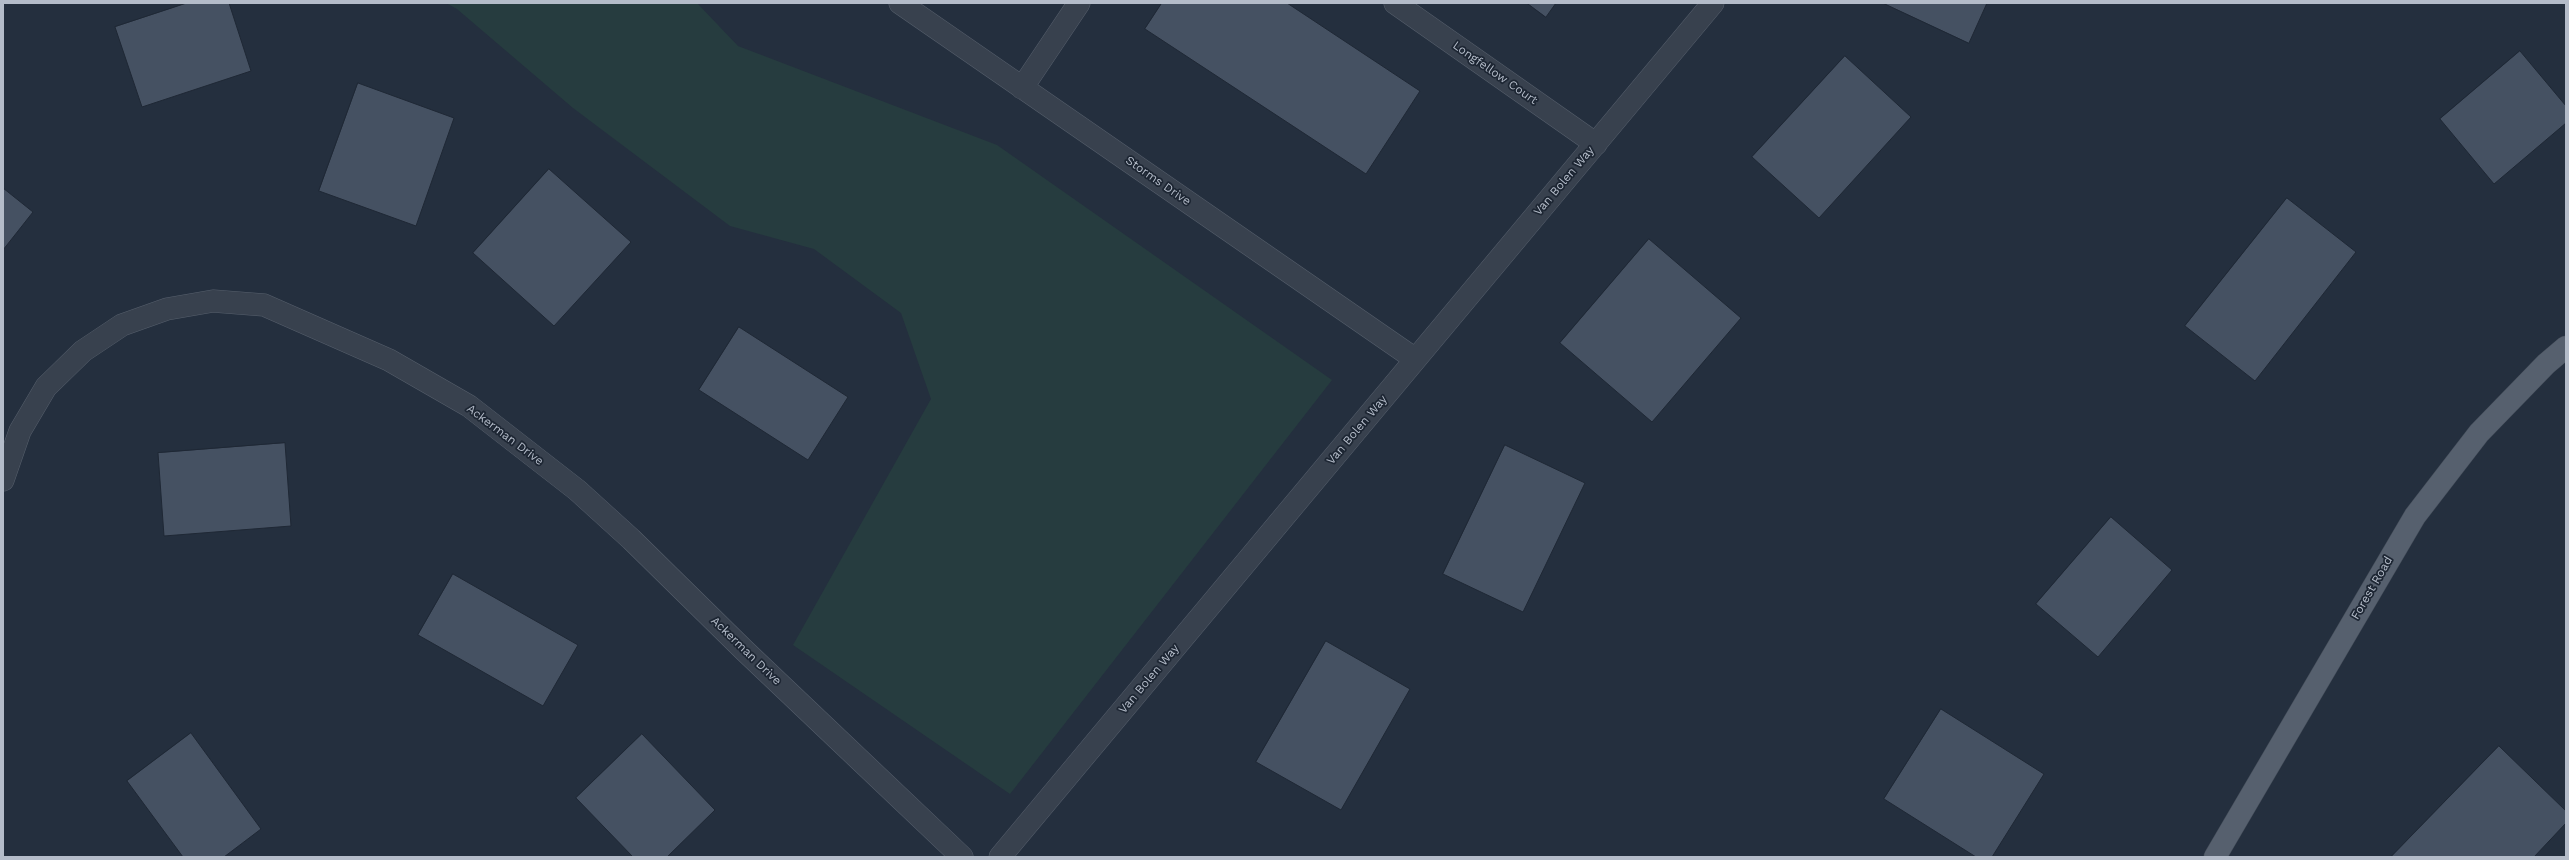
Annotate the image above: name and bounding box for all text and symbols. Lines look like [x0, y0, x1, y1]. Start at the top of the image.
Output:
street label: Longfellow Court [1450, 38, 1540, 108]
street label: Van Bolen Way [1531, 143, 1597, 219]
street label: Storms Drive [1123, 153, 1193, 209]
street label: Van Bolen Way [1324, 392, 1390, 468]
street label: Ackerman Drive [464, 401, 546, 469]
street label: Forest Road [2348, 554, 2396, 622]
street label: Ackerman Drive [708, 614, 784, 688]
street label: Van Bolen Way [1116, 641, 1182, 717]

